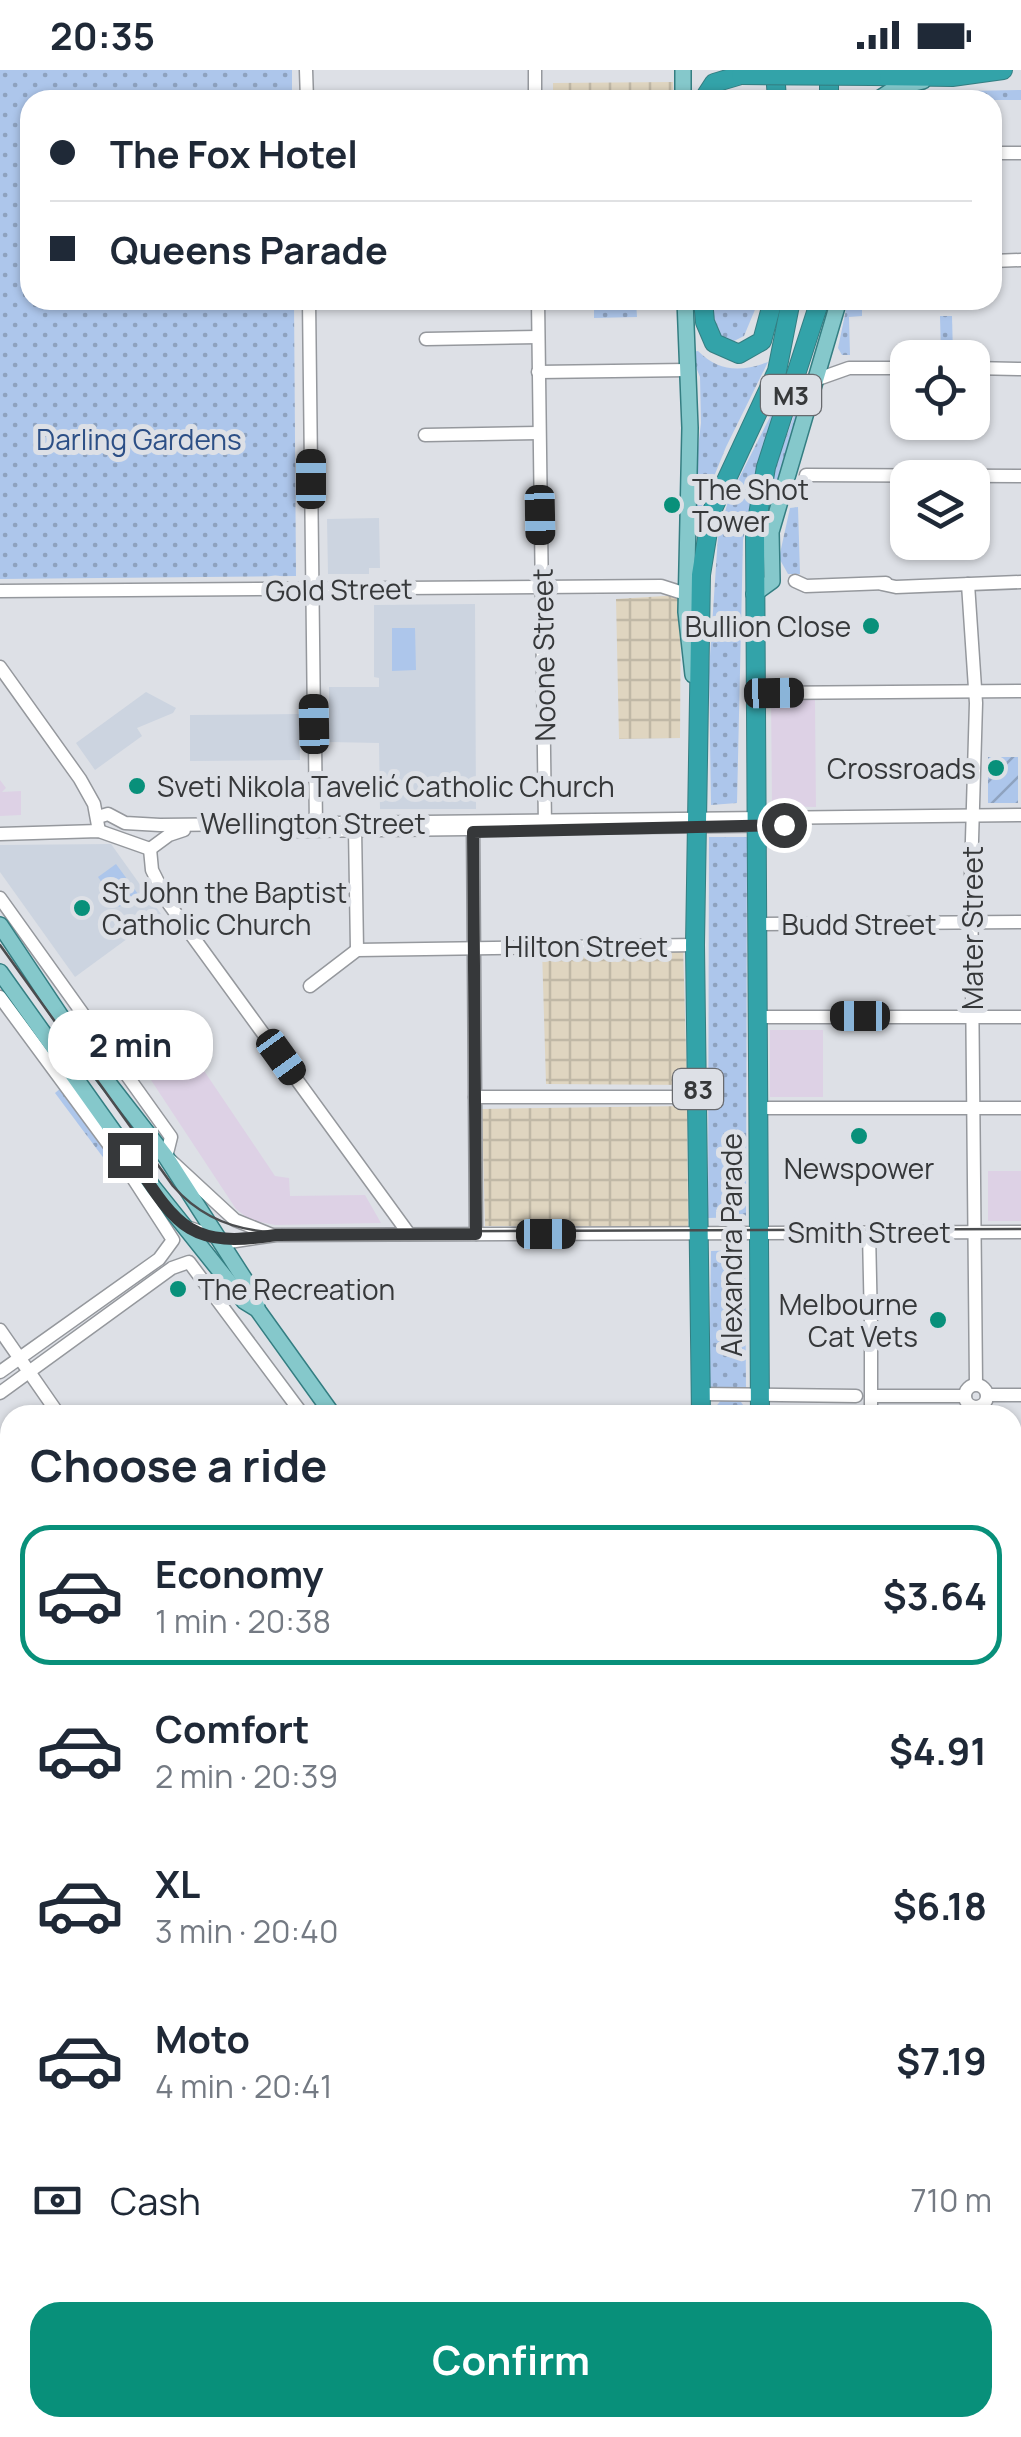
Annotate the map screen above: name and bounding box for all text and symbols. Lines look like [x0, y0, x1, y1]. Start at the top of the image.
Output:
text: 20:35 [50, 9, 155, 61]
text: The Fox Hotel [110, 127, 358, 179]
text: Queens Parade [110, 223, 388, 275]
map controls [890, 340, 990, 560]
button: locate [890, 340, 990, 440]
road number: M3 [761, 375, 821, 415]
park label: Darling Gardens [36, 420, 242, 458]
car [296, 449, 326, 509]
button: layers [890, 460, 990, 560]
place label: The Shot Tower [692, 470, 809, 540]
car [524, 485, 556, 545]
marker: The Shot Tower [661, 494, 683, 516]
street label: Noone Street [522, 568, 564, 742]
street label: Gold Street [265, 569, 413, 609]
place label: Bullion Close [685, 607, 851, 645]
marker: Bullion Close [860, 615, 882, 637]
car [744, 677, 804, 709]
car [298, 694, 330, 754]
place label: Crossroads [827, 749, 976, 787]
marker: Crossroads [985, 757, 1007, 779]
place label: Sveti Nikola Tavelić Catholic Church [157, 767, 615, 805]
marker: Sveti Nikola Tavelić Catholic Church [126, 775, 148, 797]
route start [762, 803, 807, 848]
street label: Wellington Street [200, 804, 426, 842]
street label: Mater Street [953, 846, 991, 1010]
place label: St John the Baptist Catholic Church [102, 873, 347, 943]
marker: St John the Baptist Catholic Church [71, 897, 93, 919]
street label: Budd Street [782, 905, 936, 943]
street label: Hilton Street [504, 927, 668, 965]
car [830, 1001, 890, 1031]
callout: 2 min [48, 1010, 212, 1080]
text: 2 min [89, 1023, 172, 1067]
car [251, 1024, 311, 1090]
road number: 83 [673, 1069, 723, 1109]
marker: Newspower [848, 1125, 870, 1147]
route end [108, 1133, 153, 1178]
street label: Alexandra Parade [712, 1133, 750, 1357]
place label: Newspower [784, 1149, 934, 1187]
street label: Smith Street [787, 1213, 951, 1251]
car [516, 1219, 576, 1249]
place label: The Recreation [198, 1270, 395, 1308]
marker: The Recreation [167, 1278, 189, 1300]
place label: Melbourne Cat Vets [779, 1285, 918, 1355]
marker: Melbourne Cat Vets [927, 1309, 949, 1331]
text: Choose a ride [30, 1434, 327, 1496]
text: Economy [155, 1547, 324, 1599]
icon: car [35, 1550, 125, 1640]
text: $3.64 [883, 1569, 987, 1621]
text: 1 min · 20:38 [155, 1599, 331, 1643]
text: Comfort [155, 1702, 309, 1754]
icon: car [35, 1705, 125, 1795]
text: $4.91 [889, 1724, 987, 1776]
text: 2 min · 20:39 [155, 1754, 338, 1798]
text: XL [155, 1857, 200, 1909]
icon: car [35, 1860, 125, 1950]
text: $6.18 [893, 1879, 987, 1931]
text: 3 min · 20:40 [155, 1909, 338, 1953]
text: Moto [155, 2012, 250, 2064]
icon: car [35, 2015, 125, 2105]
text: $7.19 [896, 2034, 987, 2086]
text: 4 min · 20:41 [155, 2064, 333, 2108]
icon: cash [30, 2173, 85, 2228]
text: Cash [110, 2174, 201, 2226]
text: 710 m [910, 2178, 992, 2222]
button: Confirm [30, 2302, 992, 2417]

